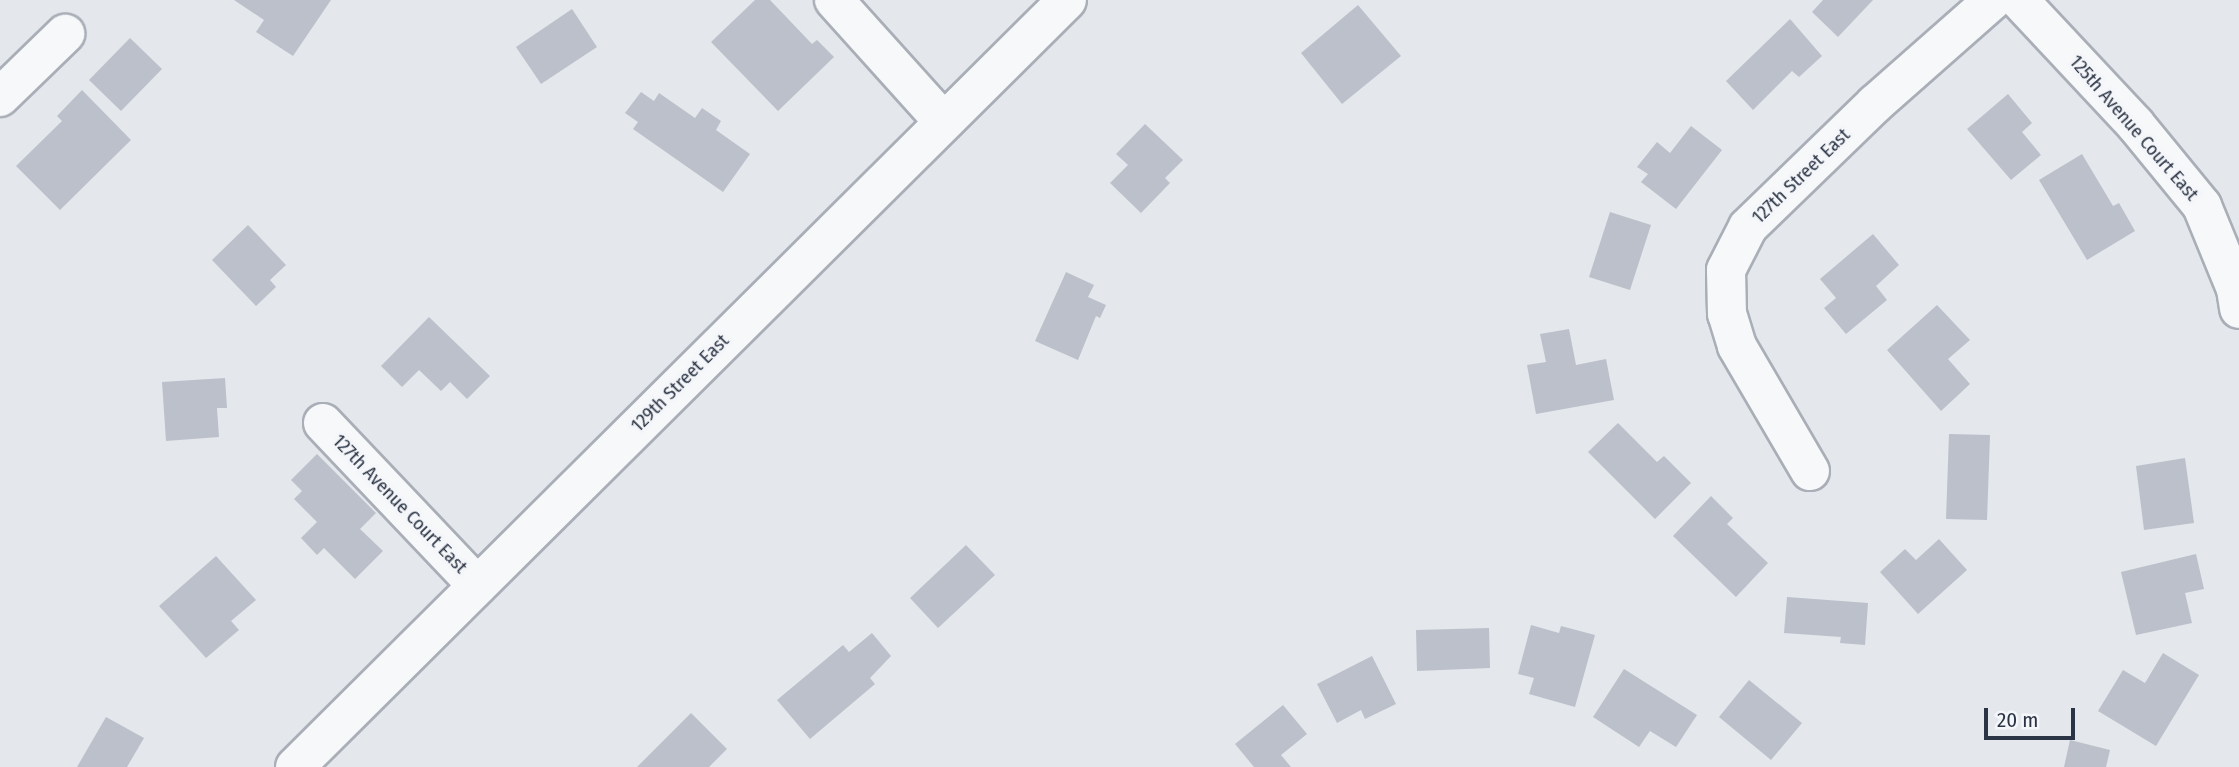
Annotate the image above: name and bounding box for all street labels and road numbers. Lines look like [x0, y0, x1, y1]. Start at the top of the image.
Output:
street label: 125th Avenue Court East [2065, 51, 2203, 205]
street label: 127th Street East [1747, 124, 1855, 228]
street label: 129th Street East [626, 329, 734, 437]
street label: 127th Avenue Court East [328, 430, 472, 578]

